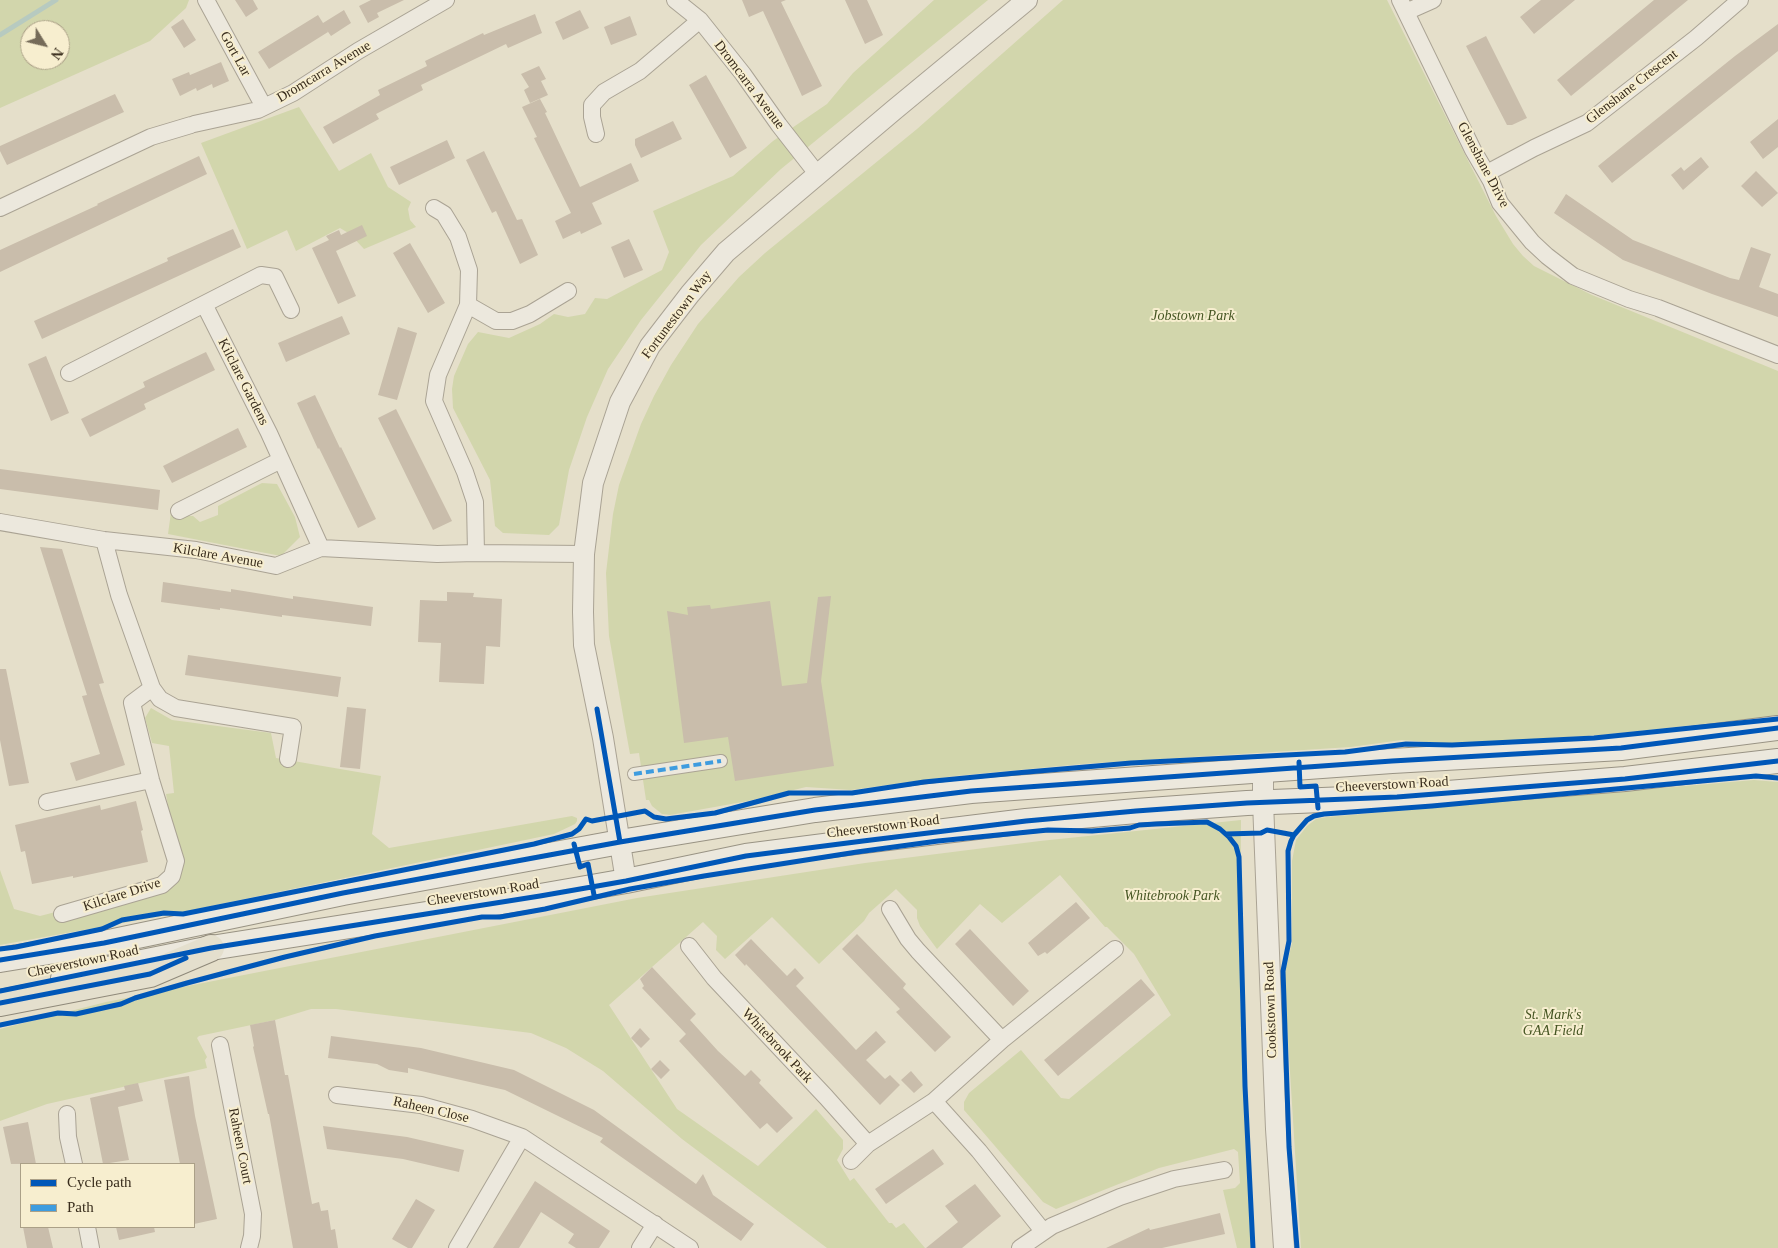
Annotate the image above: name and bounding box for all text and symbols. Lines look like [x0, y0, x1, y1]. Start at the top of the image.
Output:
north arrow [20, 20, 70, 70]
street label: Gort Lar [216, 29, 254, 79]
street label: Dromcarra Avenue [274, 37, 374, 107]
street label: Dromcarra Avenue [710, 37, 788, 133]
text: N [48, 45, 66, 62]
street label: Glenshane Crescent [1583, 46, 1681, 128]
street label: Glenshane Drive [1453, 119, 1513, 211]
street label: Fortunestown Way [638, 268, 716, 362]
park label: Jobstown Park [1151, 308, 1235, 324]
street label: Kilclare Gardens [214, 336, 272, 428]
street label: Kilclare Avenue [172, 540, 264, 572]
street label: Cheeverstown Road [1335, 774, 1449, 796]
street label: Cheeverstown Road [826, 812, 940, 842]
street label: Kilclare Drive [81, 875, 163, 915]
street label: Cheeverstown Road [426, 876, 540, 910]
park label: Whitebrook Park [1124, 888, 1220, 904]
street label: Cheeverstown Road [26, 942, 140, 982]
street label: Cookstown Road [1261, 961, 1281, 1059]
street label: Whitebrook Park [738, 1005, 816, 1087]
park label: St. Mark's GAA Field [1523, 1007, 1583, 1040]
street label: Raheen Close [391, 1093, 471, 1127]
street label: Raheen Court [224, 1106, 256, 1186]
legend [20, 1163, 195, 1228]
text: Cycle path [67, 1174, 132, 1190]
text: Path [67, 1199, 94, 1215]

